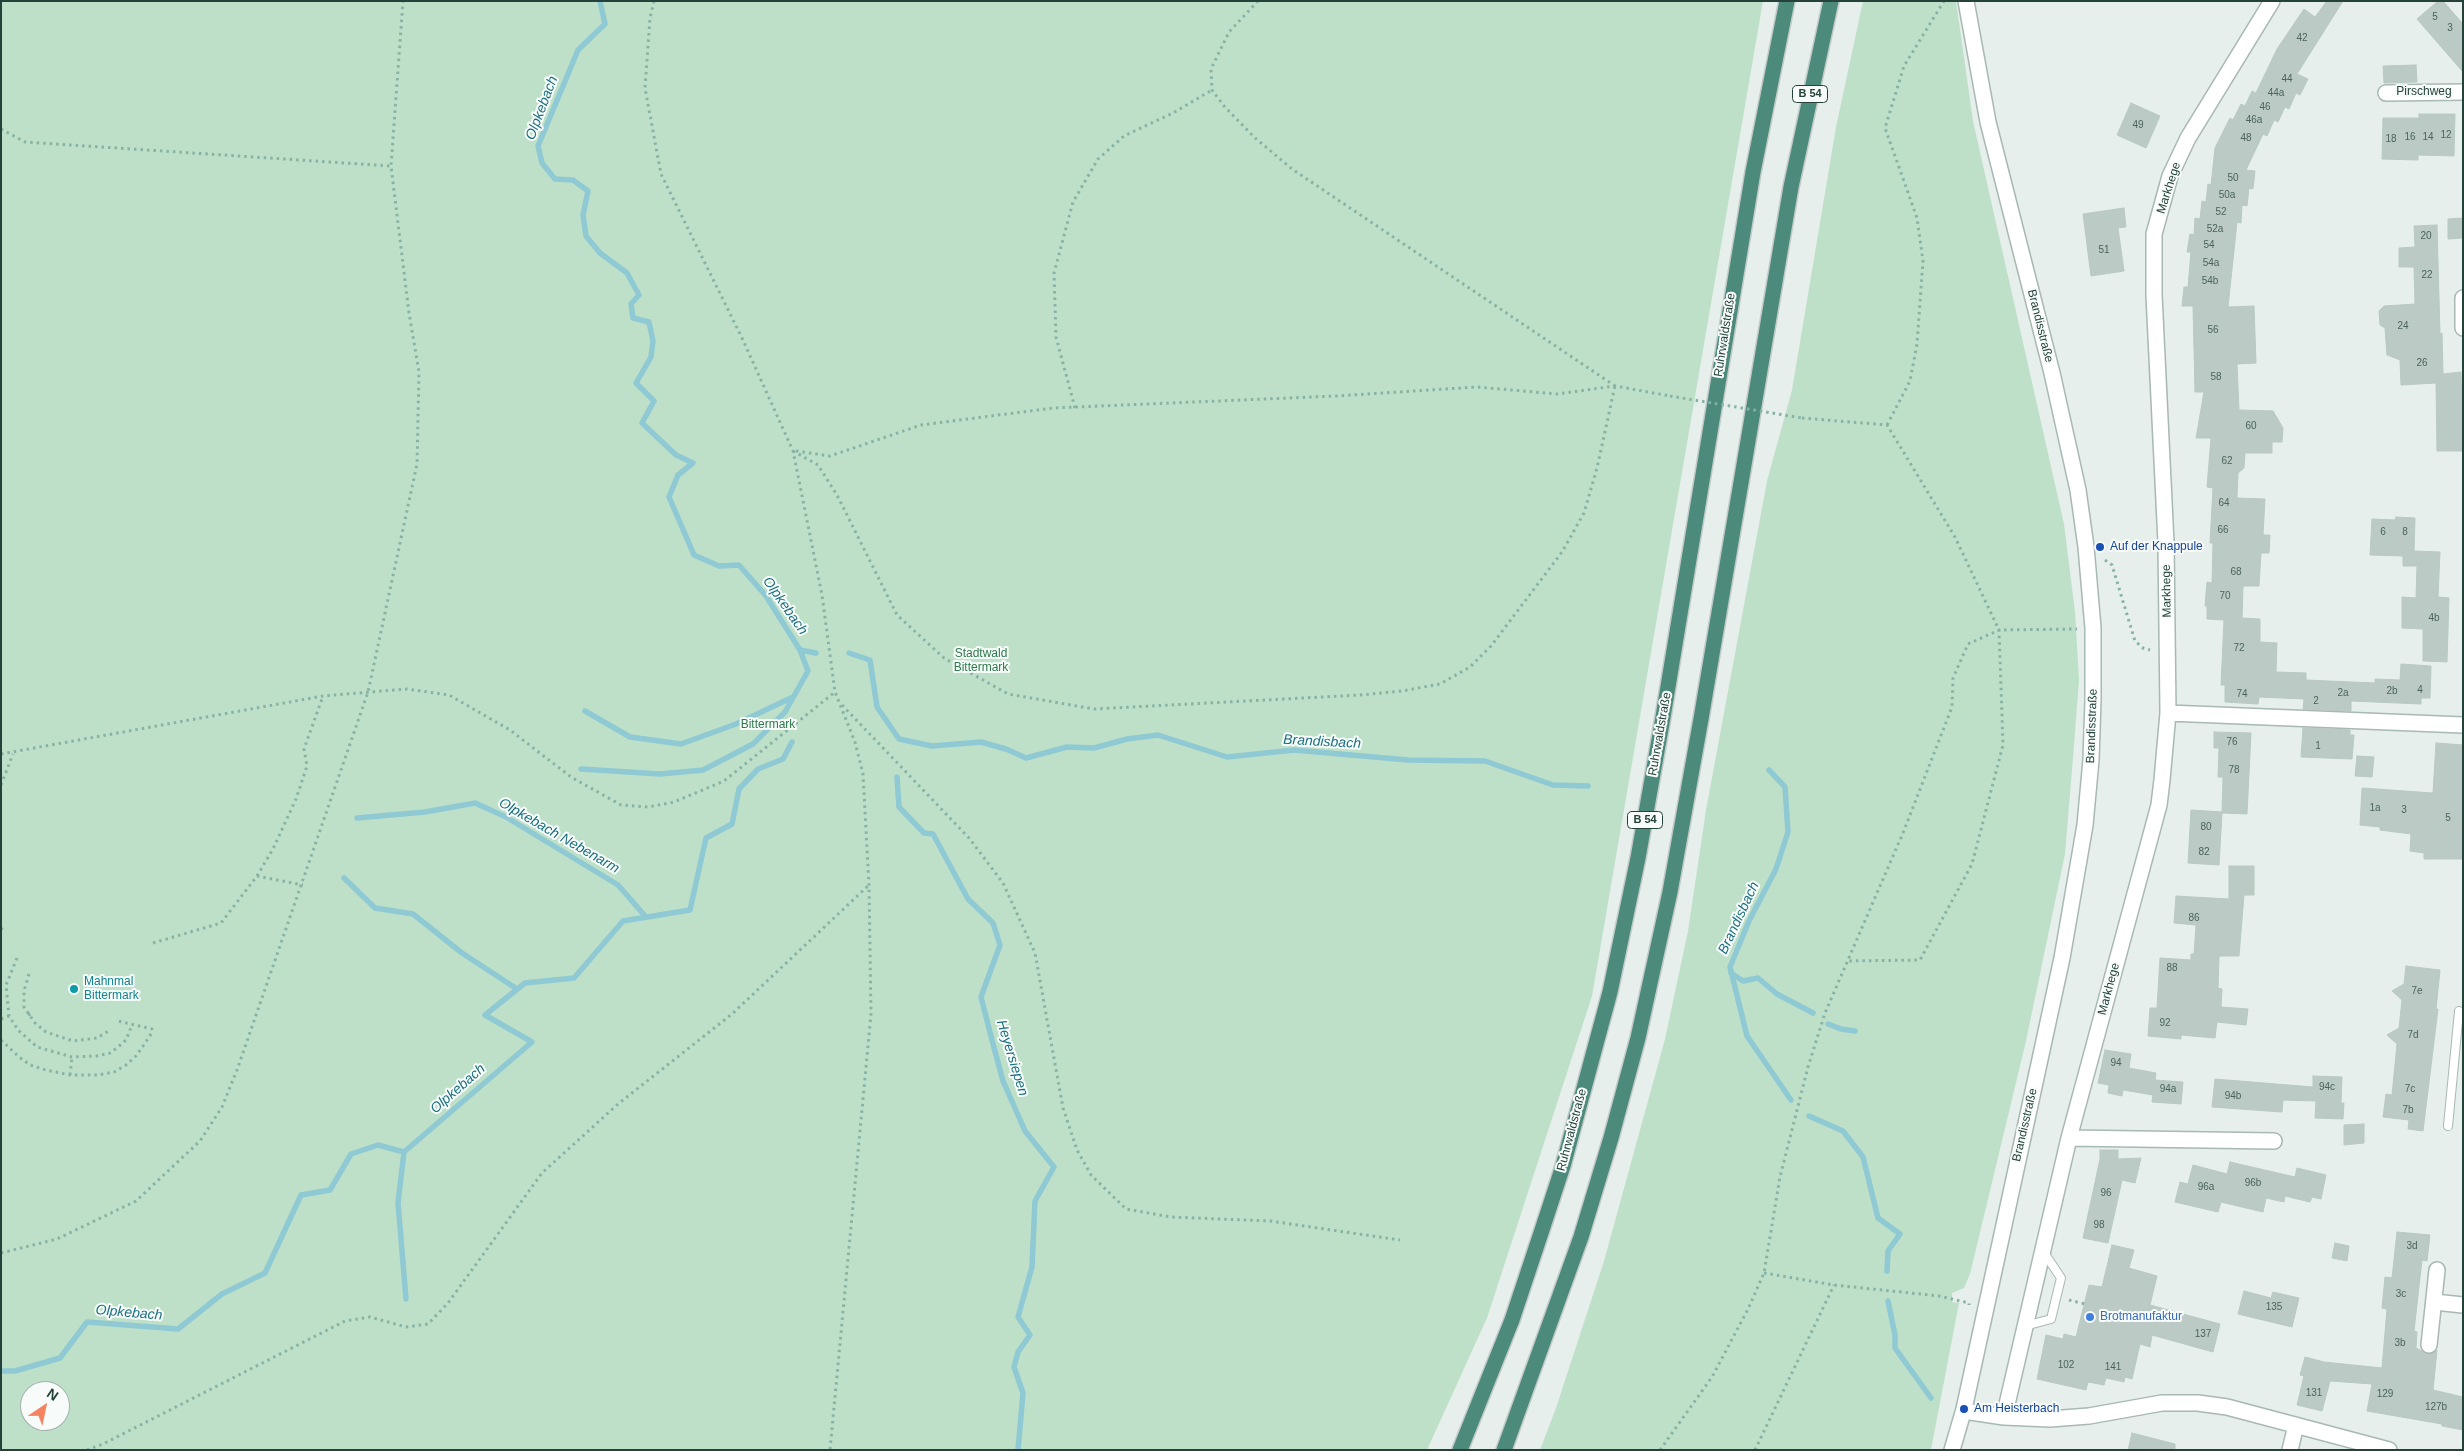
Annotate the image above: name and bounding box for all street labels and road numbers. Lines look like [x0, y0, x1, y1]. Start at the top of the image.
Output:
street label: Pirschweg [2396, 85, 2452, 99]
road number: B 54 [1792, 86, 1828, 102]
street label: Markhege [2154, 160, 2184, 216]
street label: Brandisstraße [2024, 288, 2056, 364]
street label: Ruhrwaldstraße [1711, 292, 1739, 378]
street label: Markhege [2159, 564, 2175, 618]
street label: Brandisstraße [2084, 688, 2100, 764]
street label: Ruhrwaldstraße [1646, 691, 1674, 777]
road number: B 54 [1628, 812, 1662, 828]
street label: Markhege [2095, 961, 2123, 1017]
street label: Ruhrwaldstraße [1554, 1087, 1590, 1173]
street label: Brandisstraße [2010, 1087, 2040, 1163]

